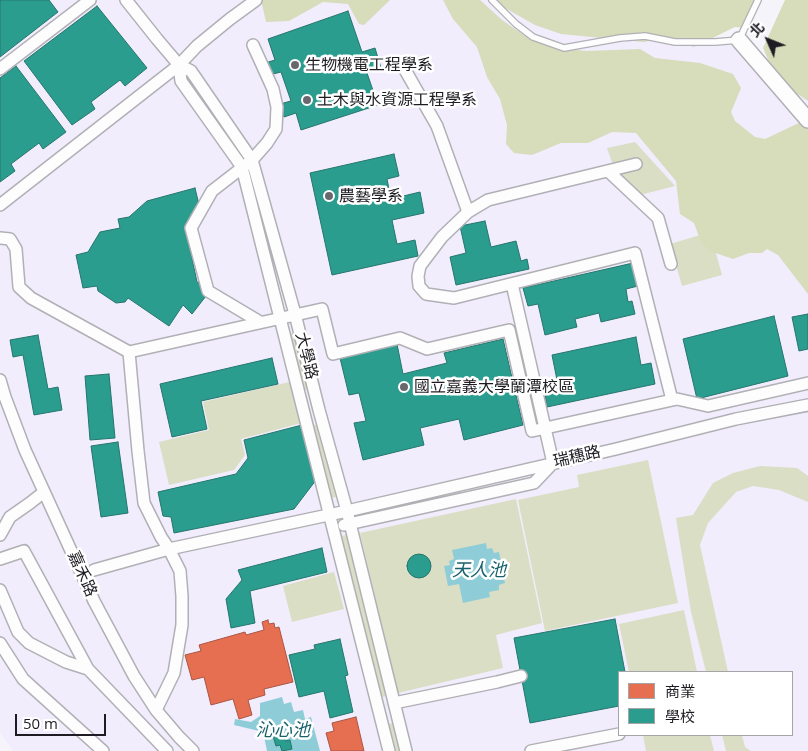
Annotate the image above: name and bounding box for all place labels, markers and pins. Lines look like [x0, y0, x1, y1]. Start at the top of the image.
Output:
place label: 生物機電工程學系 [305, 55, 433, 75]
marker: 生物機電工程學系 [289, 59, 301, 71]
place label: 土木與水資源工程學系 [317, 90, 477, 110]
marker: 土木與水資源工程學系 [301, 94, 313, 106]
place label: 農藝學系 [339, 186, 403, 206]
marker: 農藝學系 [323, 190, 335, 202]
place label: 國立嘉義大學蘭潭校區 [414, 377, 574, 397]
marker: 國立嘉義大學蘭潭校區 [398, 381, 410, 393]

